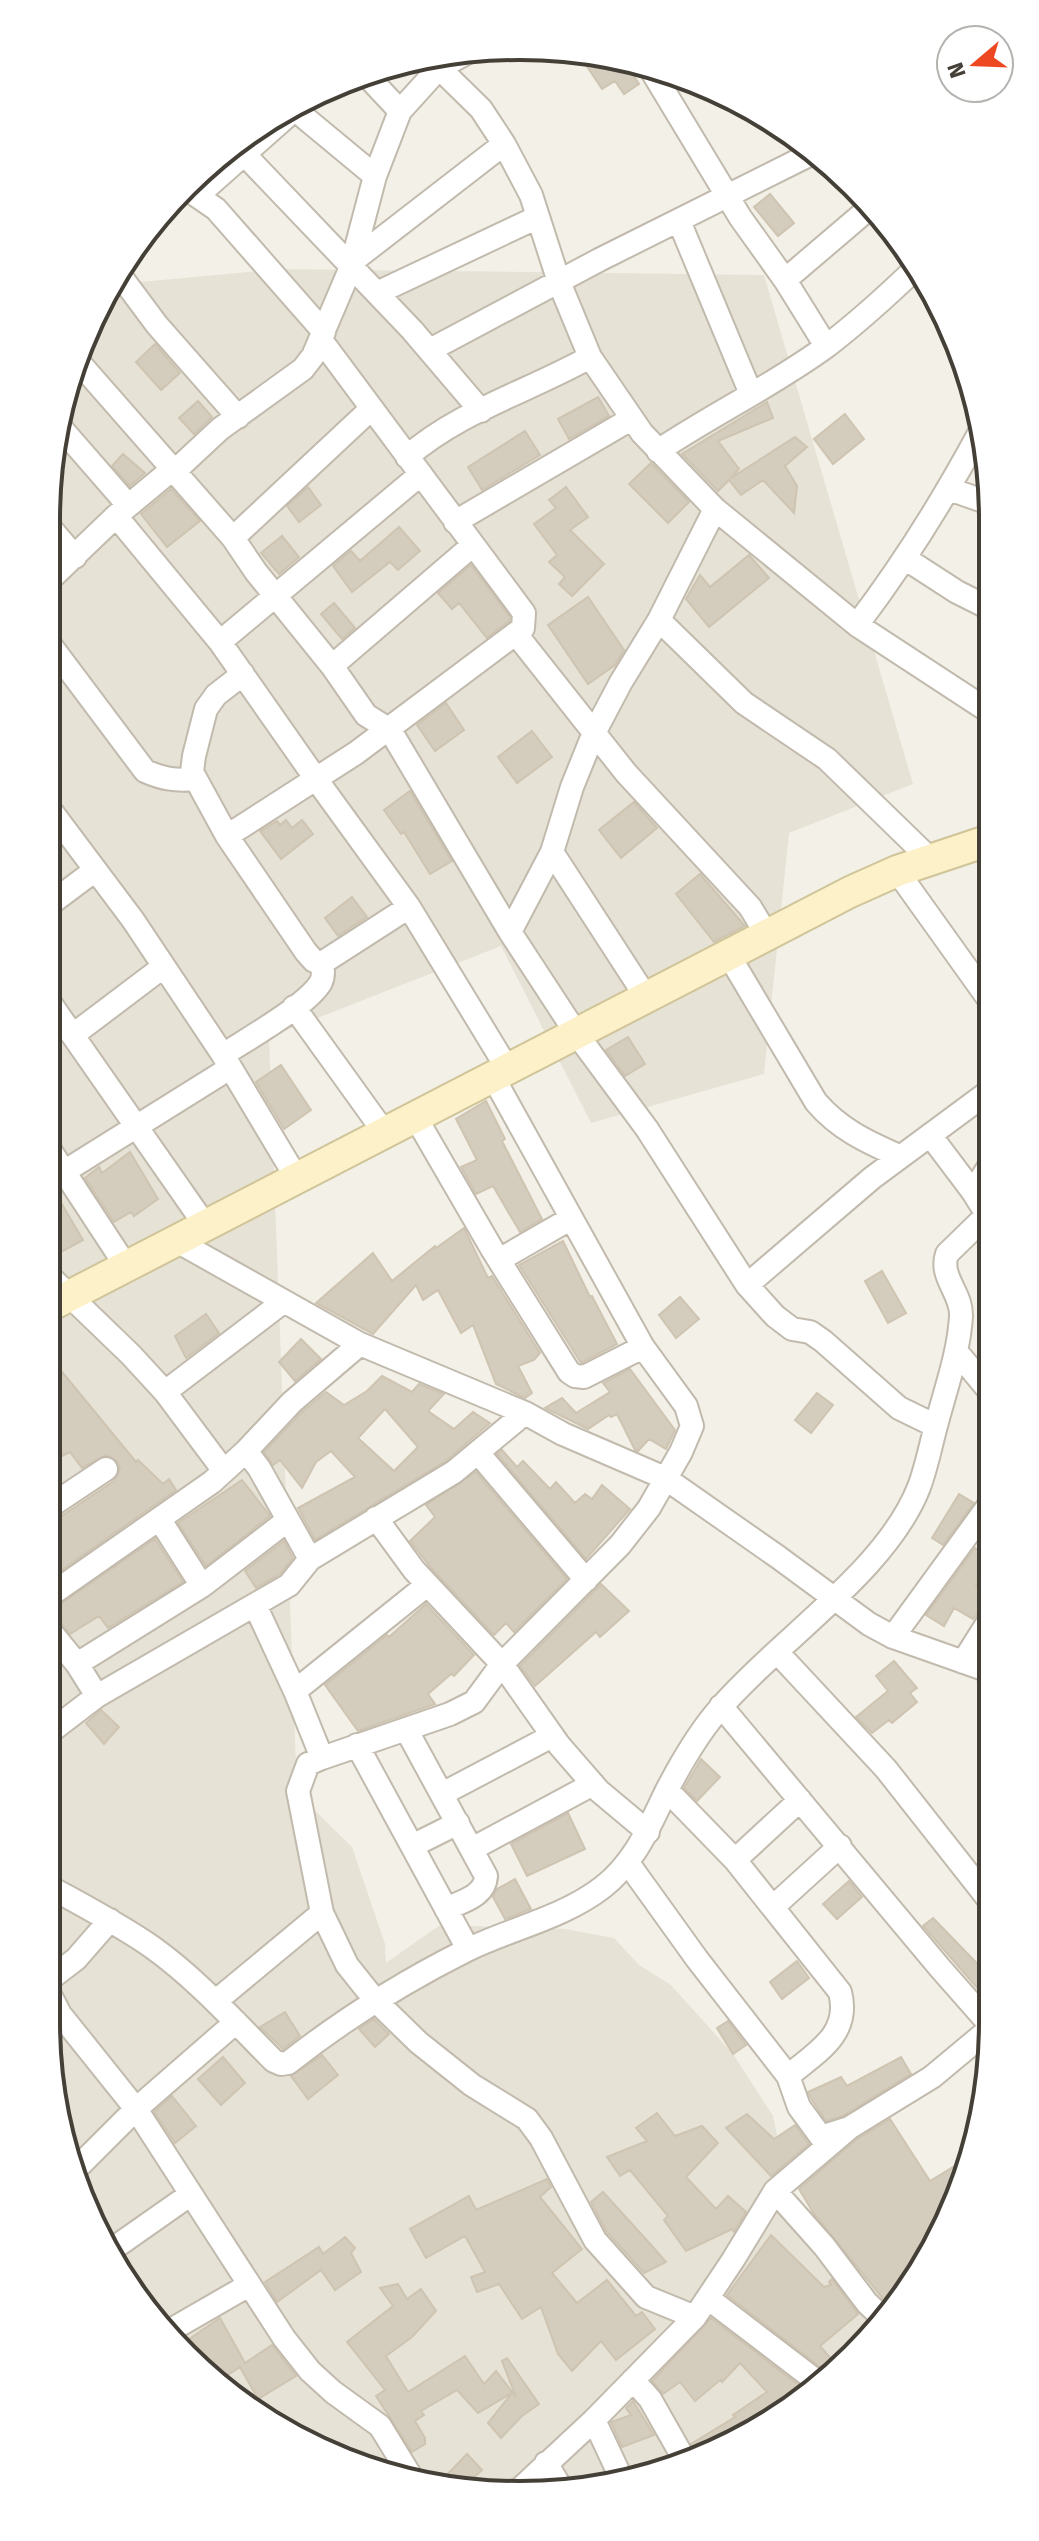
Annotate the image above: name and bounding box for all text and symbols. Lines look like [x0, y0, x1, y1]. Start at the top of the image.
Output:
north arrow [935, 24, 1015, 104]
text: N [941, 59, 972, 82]

